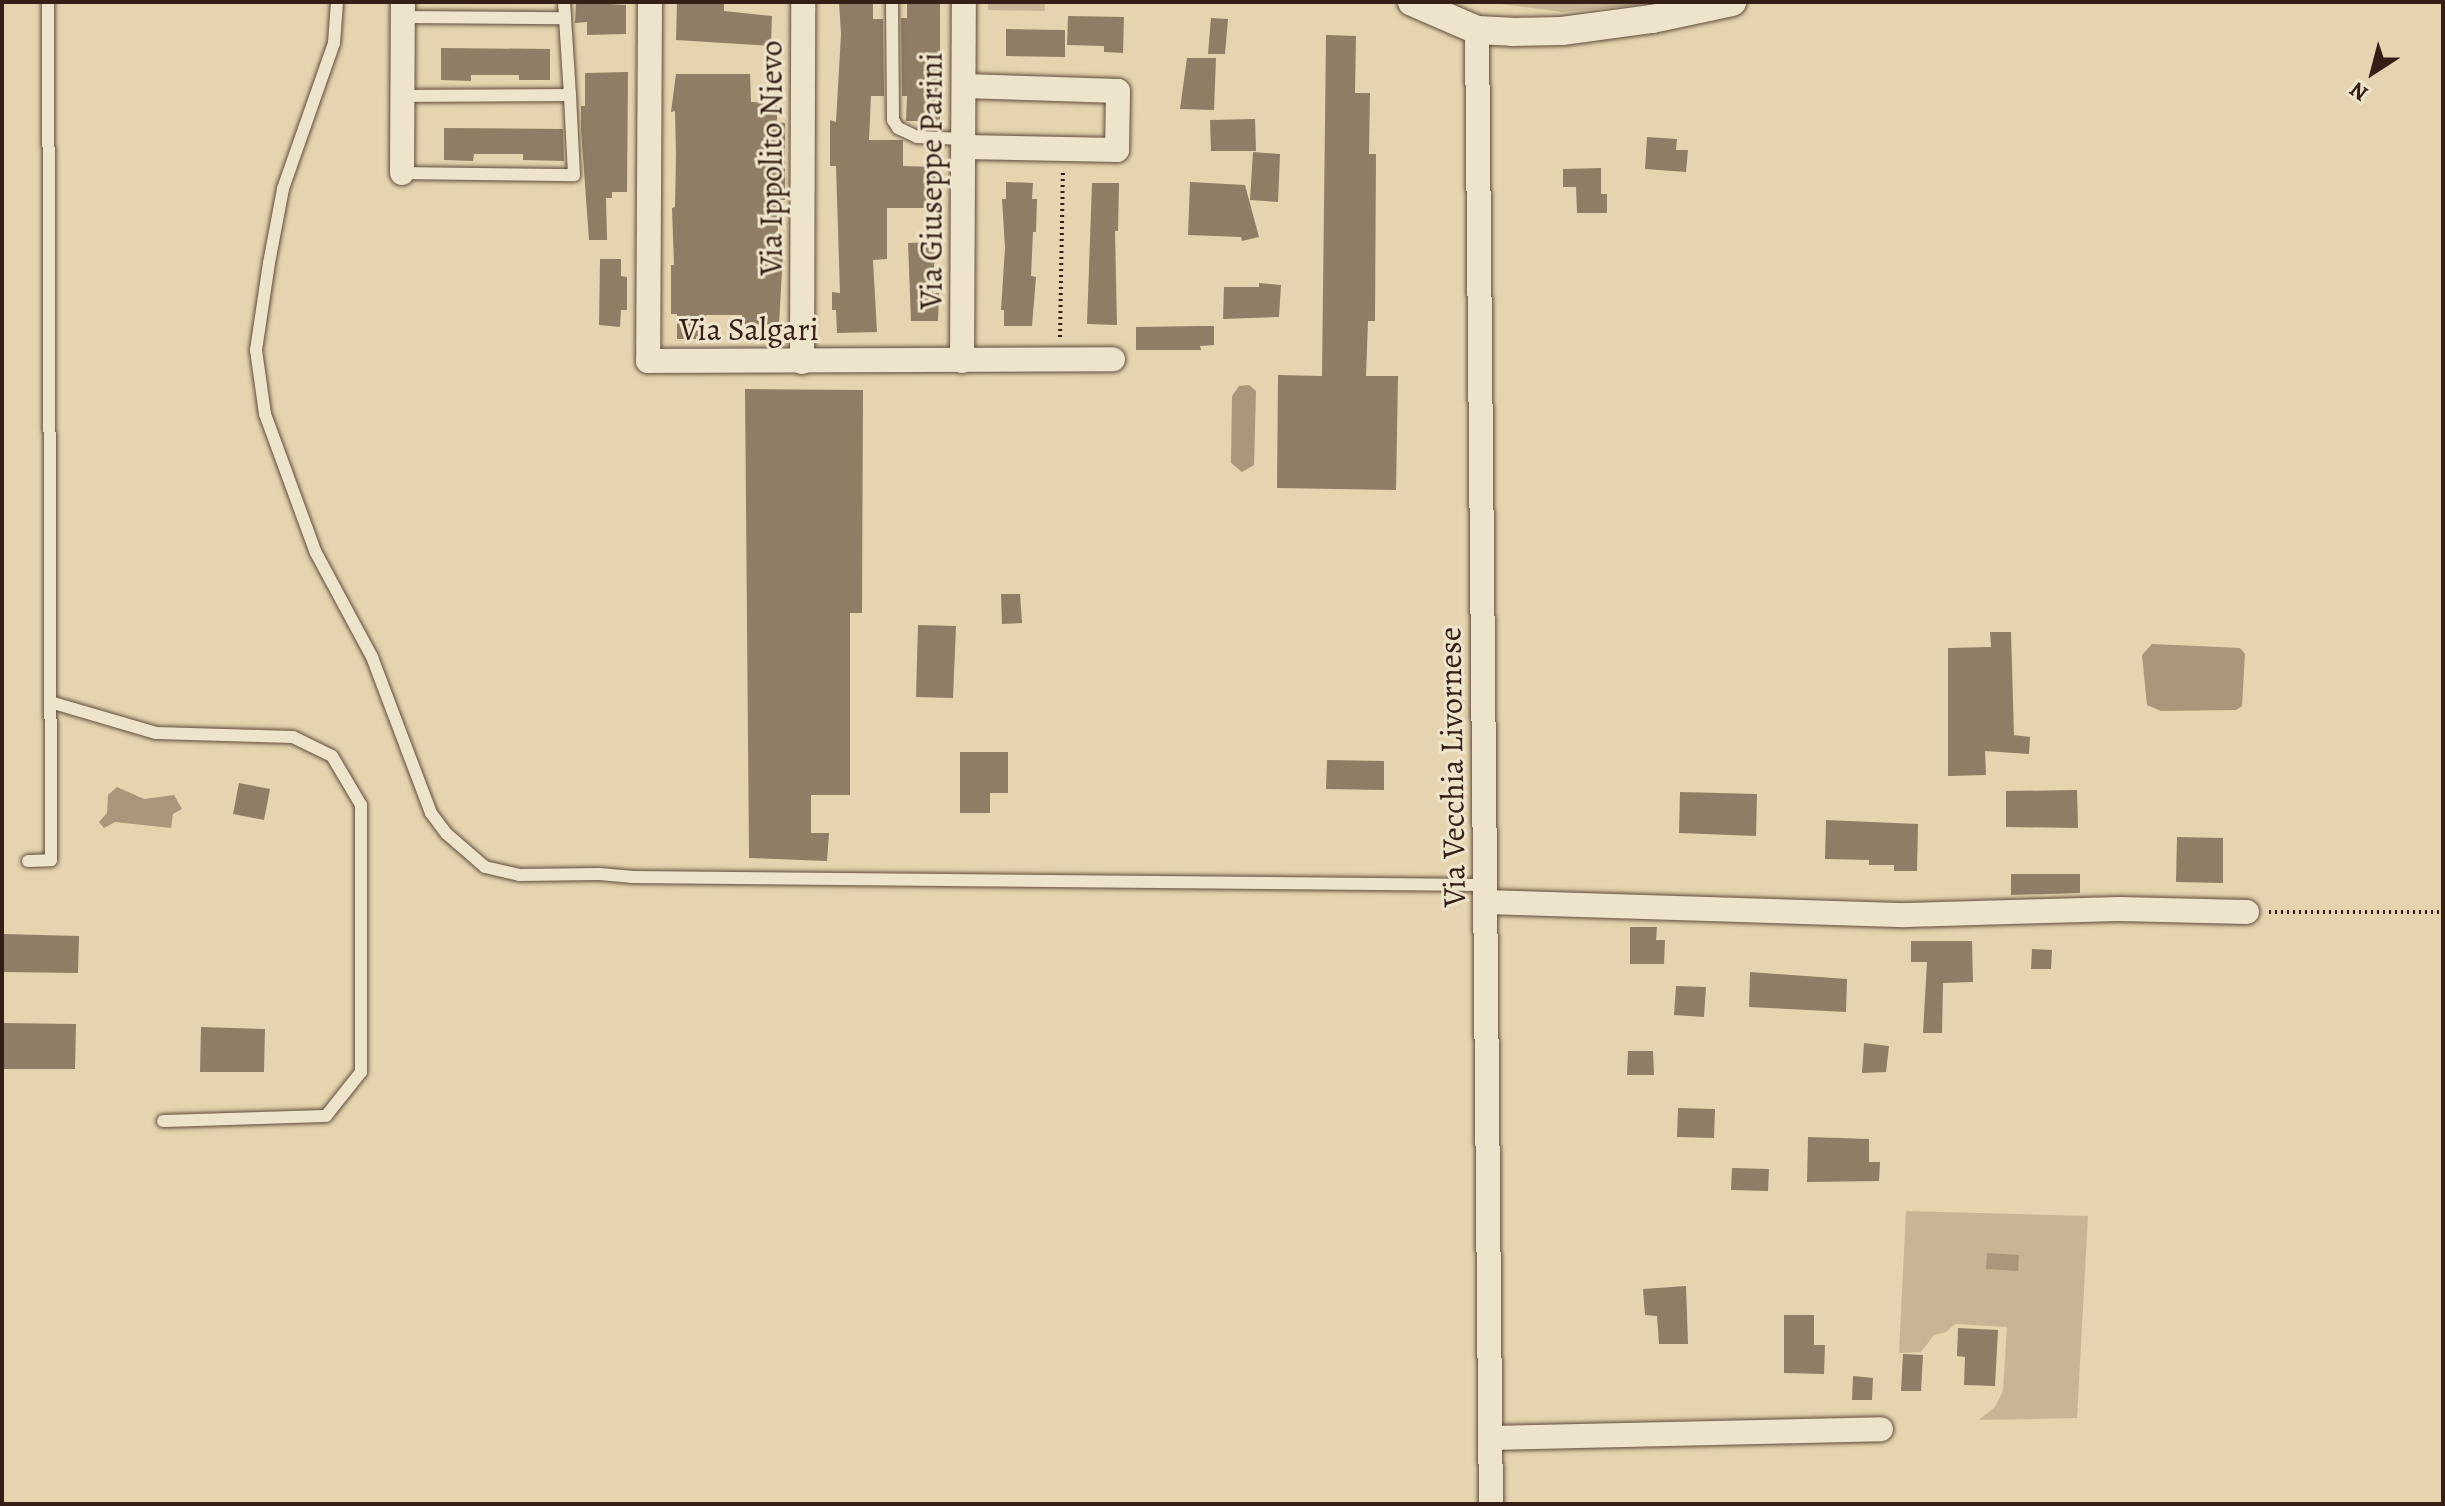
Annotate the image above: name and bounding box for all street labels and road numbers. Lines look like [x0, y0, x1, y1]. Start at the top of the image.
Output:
street label: Via Ippolito Nievo [752, 40, 790, 276]
street label: Via Giuseppe Parini [912, 53, 950, 309]
street label: Via Salgari [679, 310, 819, 348]
street label: Via Vecchia Livornese [1430, 627, 1474, 907]

